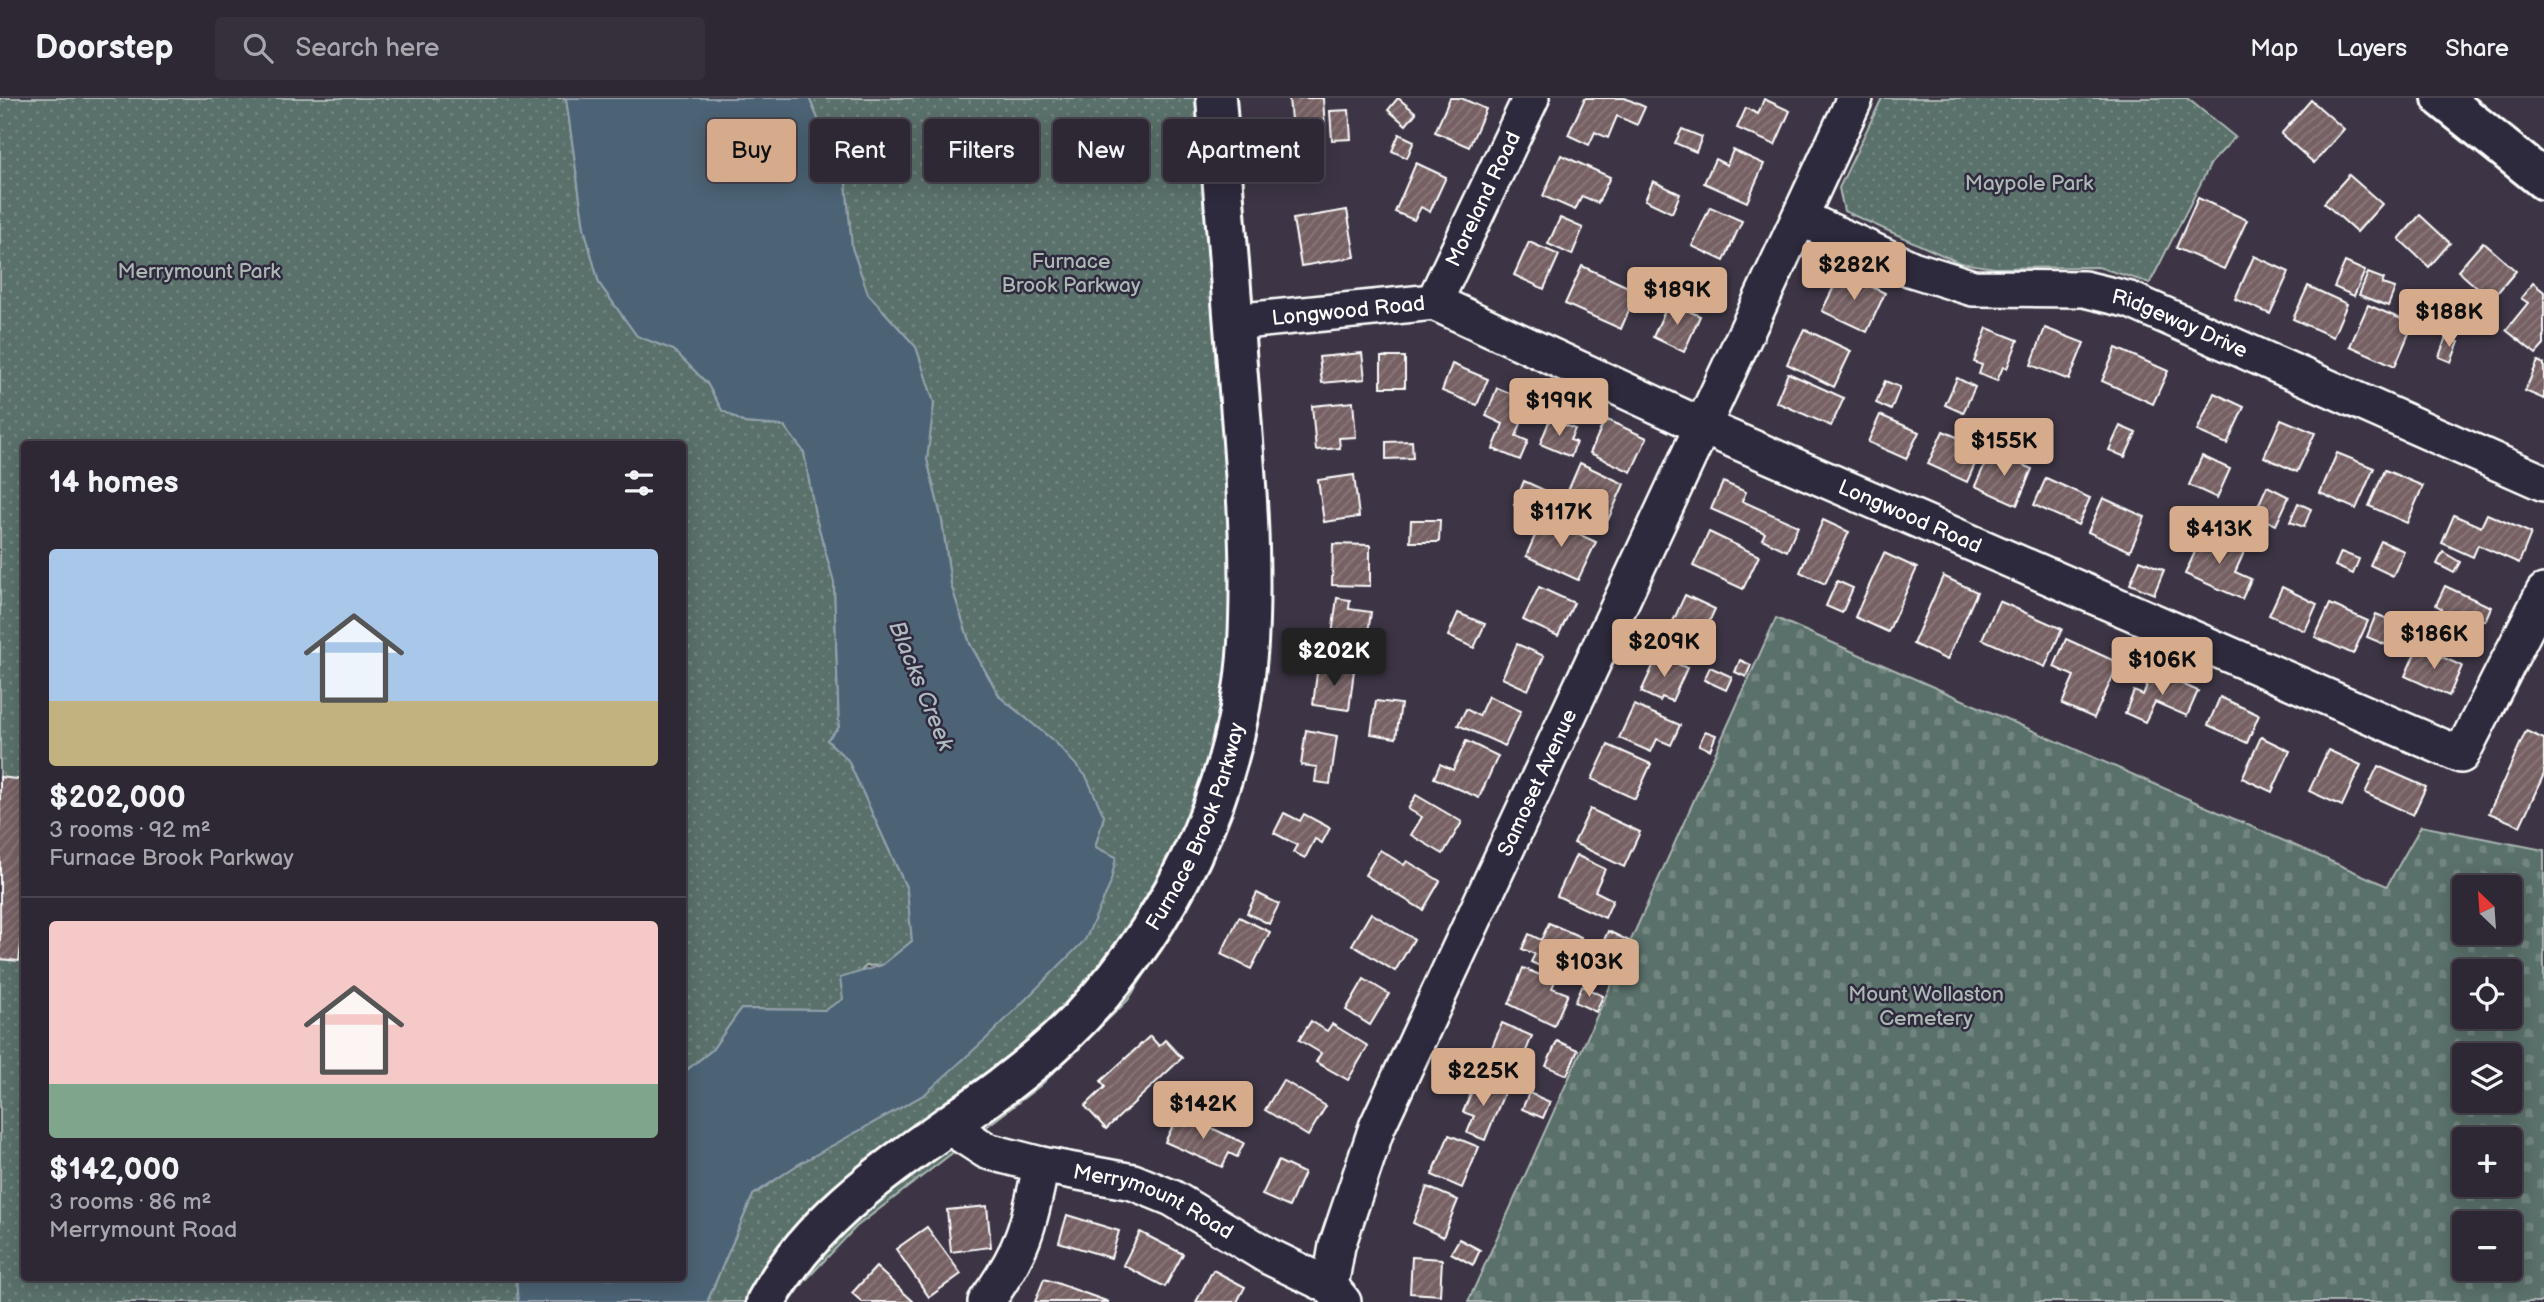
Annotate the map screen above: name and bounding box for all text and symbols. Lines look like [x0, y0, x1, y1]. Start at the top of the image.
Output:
search box [215, 17, 705, 80]
text: Doorstep [35, 28, 173, 68]
icon: search [239, 29, 277, 67]
text: Search here [295, 33, 439, 64]
text: Map [2250, 34, 2298, 63]
text: Layers [2336, 34, 2407, 63]
text: Share [2445, 34, 2509, 63]
chip: Buy [707, 119, 796, 182]
chip: Rent [810, 119, 910, 182]
chip: Filters [924, 119, 1039, 182]
chip: New [1053, 119, 1149, 182]
chip: Apartment [1163, 119, 1324, 182]
street label: Moreland Road [1440, 128, 1526, 271]
park label: Maypole Park [1965, 171, 2094, 196]
pin: $282K [1805, 242, 1903, 302]
park label: Furnace Brook Parkway [1002, 249, 1141, 298]
text: $282K [1818, 251, 1890, 279]
park label: Merrymount Park [117, 259, 281, 284]
pin: $189K [1628, 268, 1726, 327]
text: $189K [1643, 276, 1711, 304]
street label: Ridgeway Drive [2109, 284, 2252, 363]
pin: $188K [2400, 289, 2498, 349]
street label: Longwood Road [1271, 290, 1426, 331]
text: $188K [2415, 298, 2483, 326]
pin: $199K [1510, 378, 1608, 438]
text: $199K [1525, 387, 1593, 415]
pin: $155K [1955, 418, 2053, 478]
text: $155K [1970, 427, 2038, 455]
icon: filters [620, 464, 658, 502]
text: 14 homes [49, 465, 178, 501]
street label: Longwood Road [1834, 474, 1985, 558]
pin: $117K [1512, 490, 1610, 549]
text: $117K [1530, 498, 1592, 526]
pin: $413K [2170, 506, 2268, 566]
text: $413K [2186, 515, 2253, 543]
icon: home [291, 595, 417, 721]
pin: $186K [2385, 612, 2483, 671]
water label: Blacks Creek [882, 617, 960, 756]
pin: $209K [1615, 620, 1713, 679]
text: $186K [2400, 620, 2468, 648]
pin: $202K [1285, 628, 1383, 688]
text: $209K [1628, 628, 1700, 656]
text: $202K [1298, 637, 1370, 665]
pin: $106K [2113, 638, 2211, 697]
text: $106K [2128, 646, 2196, 674]
street label: Samoset Avenue [1492, 705, 1582, 860]
street label: Furnace Brook Parkway [1140, 720, 1249, 935]
text: $202,000 [49, 780, 186, 816]
text: 3 rooms · 92 m² [49, 816, 211, 844]
text: Furnace Brook Parkway [49, 844, 294, 872]
north arrow [2452, 875, 2522, 945]
map controls [2452, 875, 2522, 1281]
pin: $103K [1540, 940, 1638, 999]
text: $103K [1555, 948, 1623, 976]
button: locate [2452, 959, 2522, 1029]
icon: home [291, 967, 417, 1093]
park label: Mount Wollaston Cemetery [1848, 982, 2004, 1031]
button: layers [2452, 1043, 2522, 1113]
pin: $225K [1434, 1048, 1532, 1108]
text: $225K [1447, 1057, 1519, 1085]
pin: $142K [1154, 1082, 1252, 1141]
text: $142K [1169, 1090, 1237, 1118]
button: + [2452, 1127, 2522, 1197]
text: $142,000 [49, 1152, 180, 1188]
street label: Merrymount Road [1071, 1159, 1238, 1245]
text: 3 rooms · 86 m² [49, 1188, 211, 1216]
button: − [2452, 1211, 2522, 1281]
text: Merrymount Road [49, 1216, 237, 1244]

